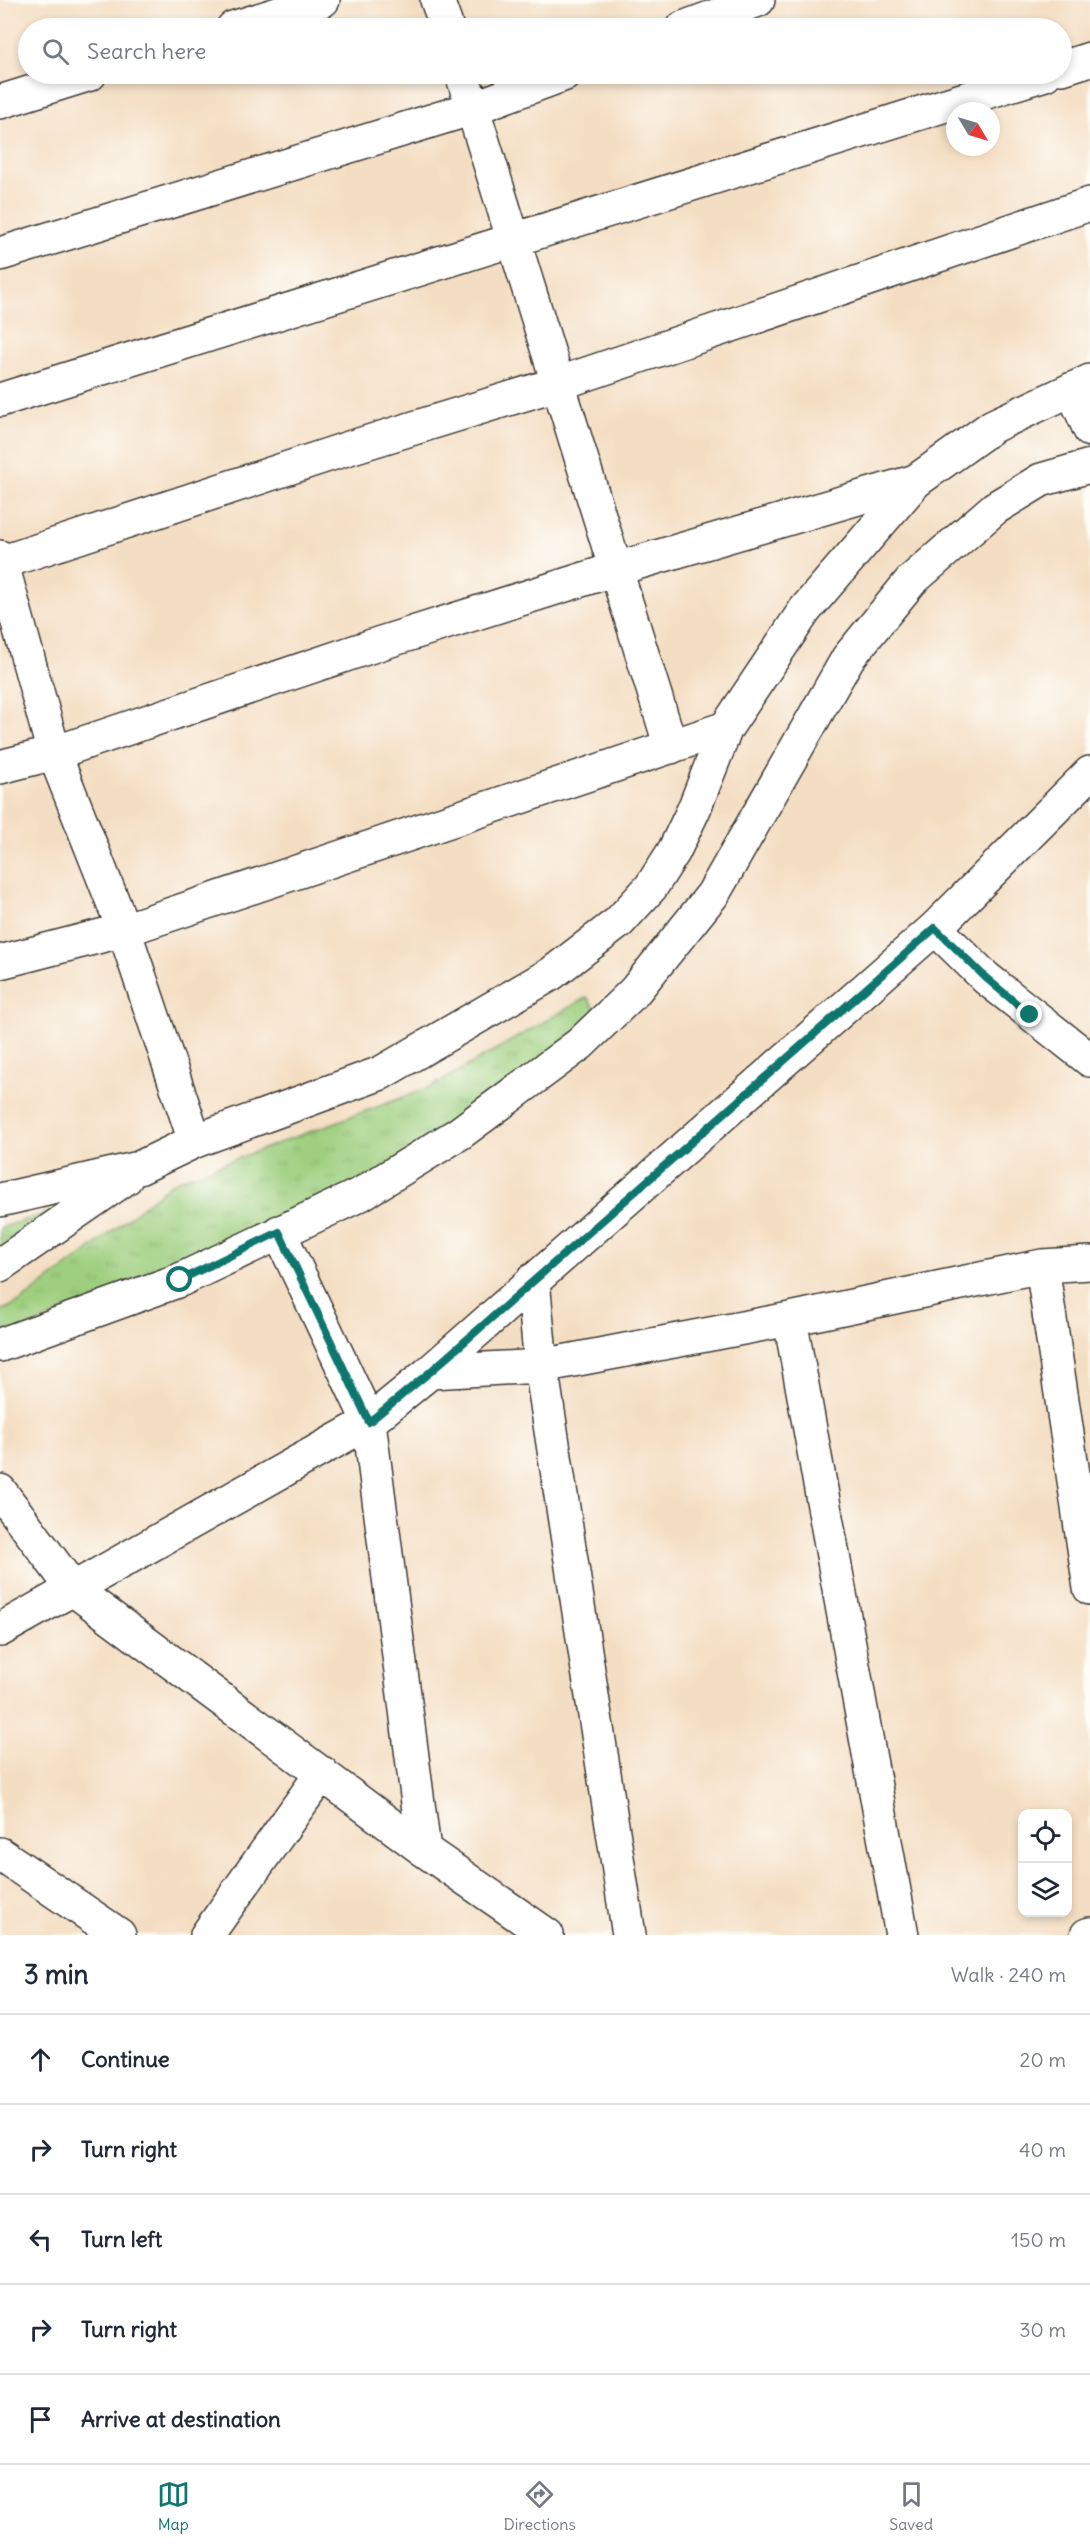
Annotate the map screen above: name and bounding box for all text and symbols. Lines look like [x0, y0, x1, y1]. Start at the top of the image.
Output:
search box [18, 18, 1072, 84]
icon: search [39, 35, 72, 68]
text: Search here [87, 37, 206, 65]
north arrow [946, 102, 1000, 156]
route end [1016, 1001, 1042, 1027]
route start [166, 1266, 192, 1292]
map controls [1018, 1809, 1072, 1917]
button: locate [1018, 1809, 1072, 1863]
button: layers [1018, 1863, 1072, 1917]
text: 3 min [24, 1958, 89, 1991]
text: Walk · 240 m [951, 1962, 1066, 1987]
icon: ahead [24, 2043, 57, 2076]
text: Continue [81, 2045, 170, 2073]
text: 20 m [1020, 2047, 1066, 2072]
icon: right [24, 2133, 57, 2166]
text: Turn right [81, 2135, 177, 2163]
text: 40 m [1019, 2137, 1066, 2162]
icon: left [24, 2223, 57, 2256]
text: Turn left [81, 2225, 162, 2253]
text: 150 m [1011, 2227, 1066, 2252]
icon: right [24, 2313, 57, 2346]
text: Turn right [81, 2315, 177, 2343]
text: 30 m [1019, 2317, 1066, 2342]
icon: arrive [24, 2403, 57, 2436]
text: Arrive at destination [81, 2405, 281, 2433]
tab: Map [157, 2478, 190, 2534]
tab: Directions [503, 2478, 576, 2534]
tab: Saved [889, 2478, 933, 2534]

